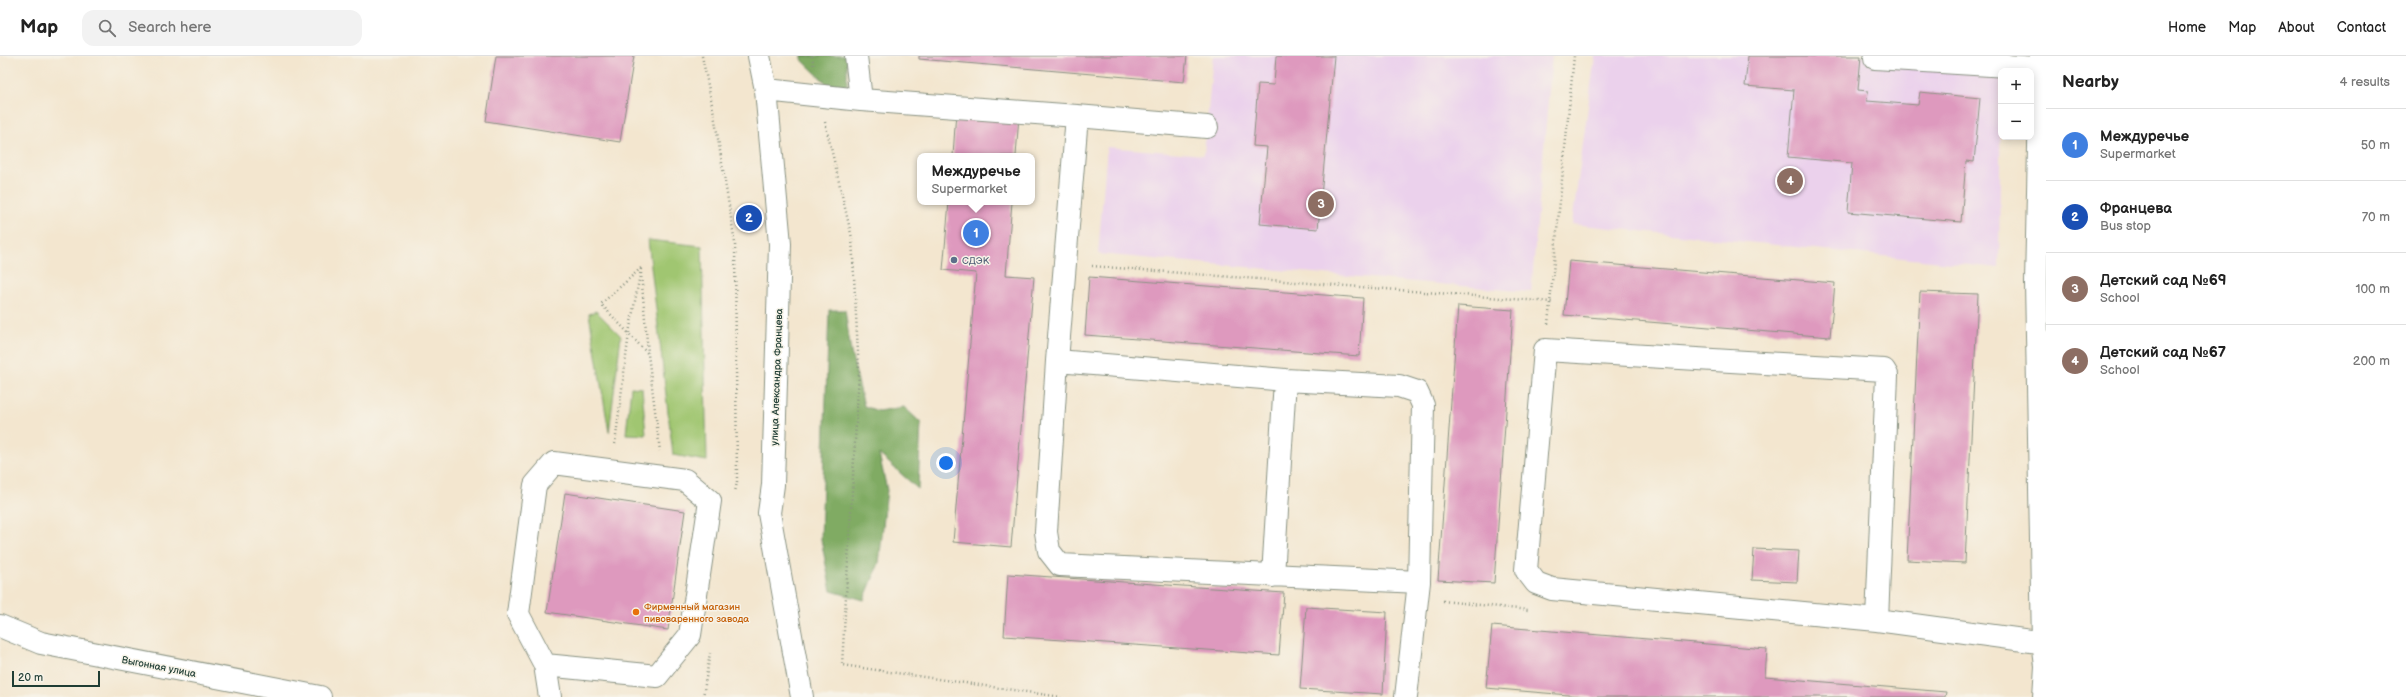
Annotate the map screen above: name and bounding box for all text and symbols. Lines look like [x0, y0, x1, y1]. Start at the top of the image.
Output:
search box [82, 10, 362, 46]
text: Map [20, 16, 58, 39]
icon: search [96, 17, 118, 39]
text: Search here [128, 18, 211, 37]
text: Home [2168, 19, 2206, 36]
text: Map [2228, 19, 2256, 36]
text: About [2278, 19, 2315, 36]
text: Contact [2337, 19, 2386, 36]
map controls [1998, 68, 2034, 140]
button: + [1998, 68, 2034, 104]
text: Nearby [2062, 72, 2119, 92]
text: 4 results [2340, 74, 2390, 90]
button: − [1998, 104, 2034, 140]
text: Междуречье [2100, 127, 2189, 146]
text: 1 [2072, 137, 2078, 153]
text: 50 m [2361, 137, 2390, 153]
text: Supermarket [2100, 146, 2176, 162]
popup [917, 153, 1035, 205]
text: Междуречье [931, 162, 1021, 181]
pin: 4 [1777, 166, 1803, 196]
text: Supermarket [931, 181, 1007, 197]
pin: 3 [1308, 189, 1334, 219]
text: Францева [2100, 199, 2172, 218]
pin: 2 [736, 203, 762, 233]
text: 2 [2071, 209, 2079, 225]
text: 70 m [2362, 209, 2390, 225]
pin: 1 [963, 218, 989, 248]
text: Bus stop [2100, 218, 2151, 234]
marker: СДЭК [949, 255, 959, 265]
place label: СДЭК [962, 255, 990, 267]
text: Детский сад №69 [2100, 271, 2227, 290]
text: 3 [2071, 281, 2079, 297]
text: 100 m [2355, 281, 2390, 297]
text: School [2100, 290, 2140, 306]
street label: улица Александра Францева [769, 308, 785, 446]
text: Детский сад №67 [2100, 343, 2226, 362]
text: 4 [2071, 353, 2079, 369]
text: 200 m [2353, 353, 2390, 369]
text: School [2100, 362, 2140, 378]
your location [936, 453, 956, 473]
place label: Фирменный магазин пивоваренного завода [644, 601, 749, 625]
marker: Фирменный магазин пивоваренного завода [631, 607, 641, 617]
street label: Выгонная улица [121, 654, 197, 680]
scale bar [12, 669, 100, 688]
text: 20 m [18, 671, 43, 684]

